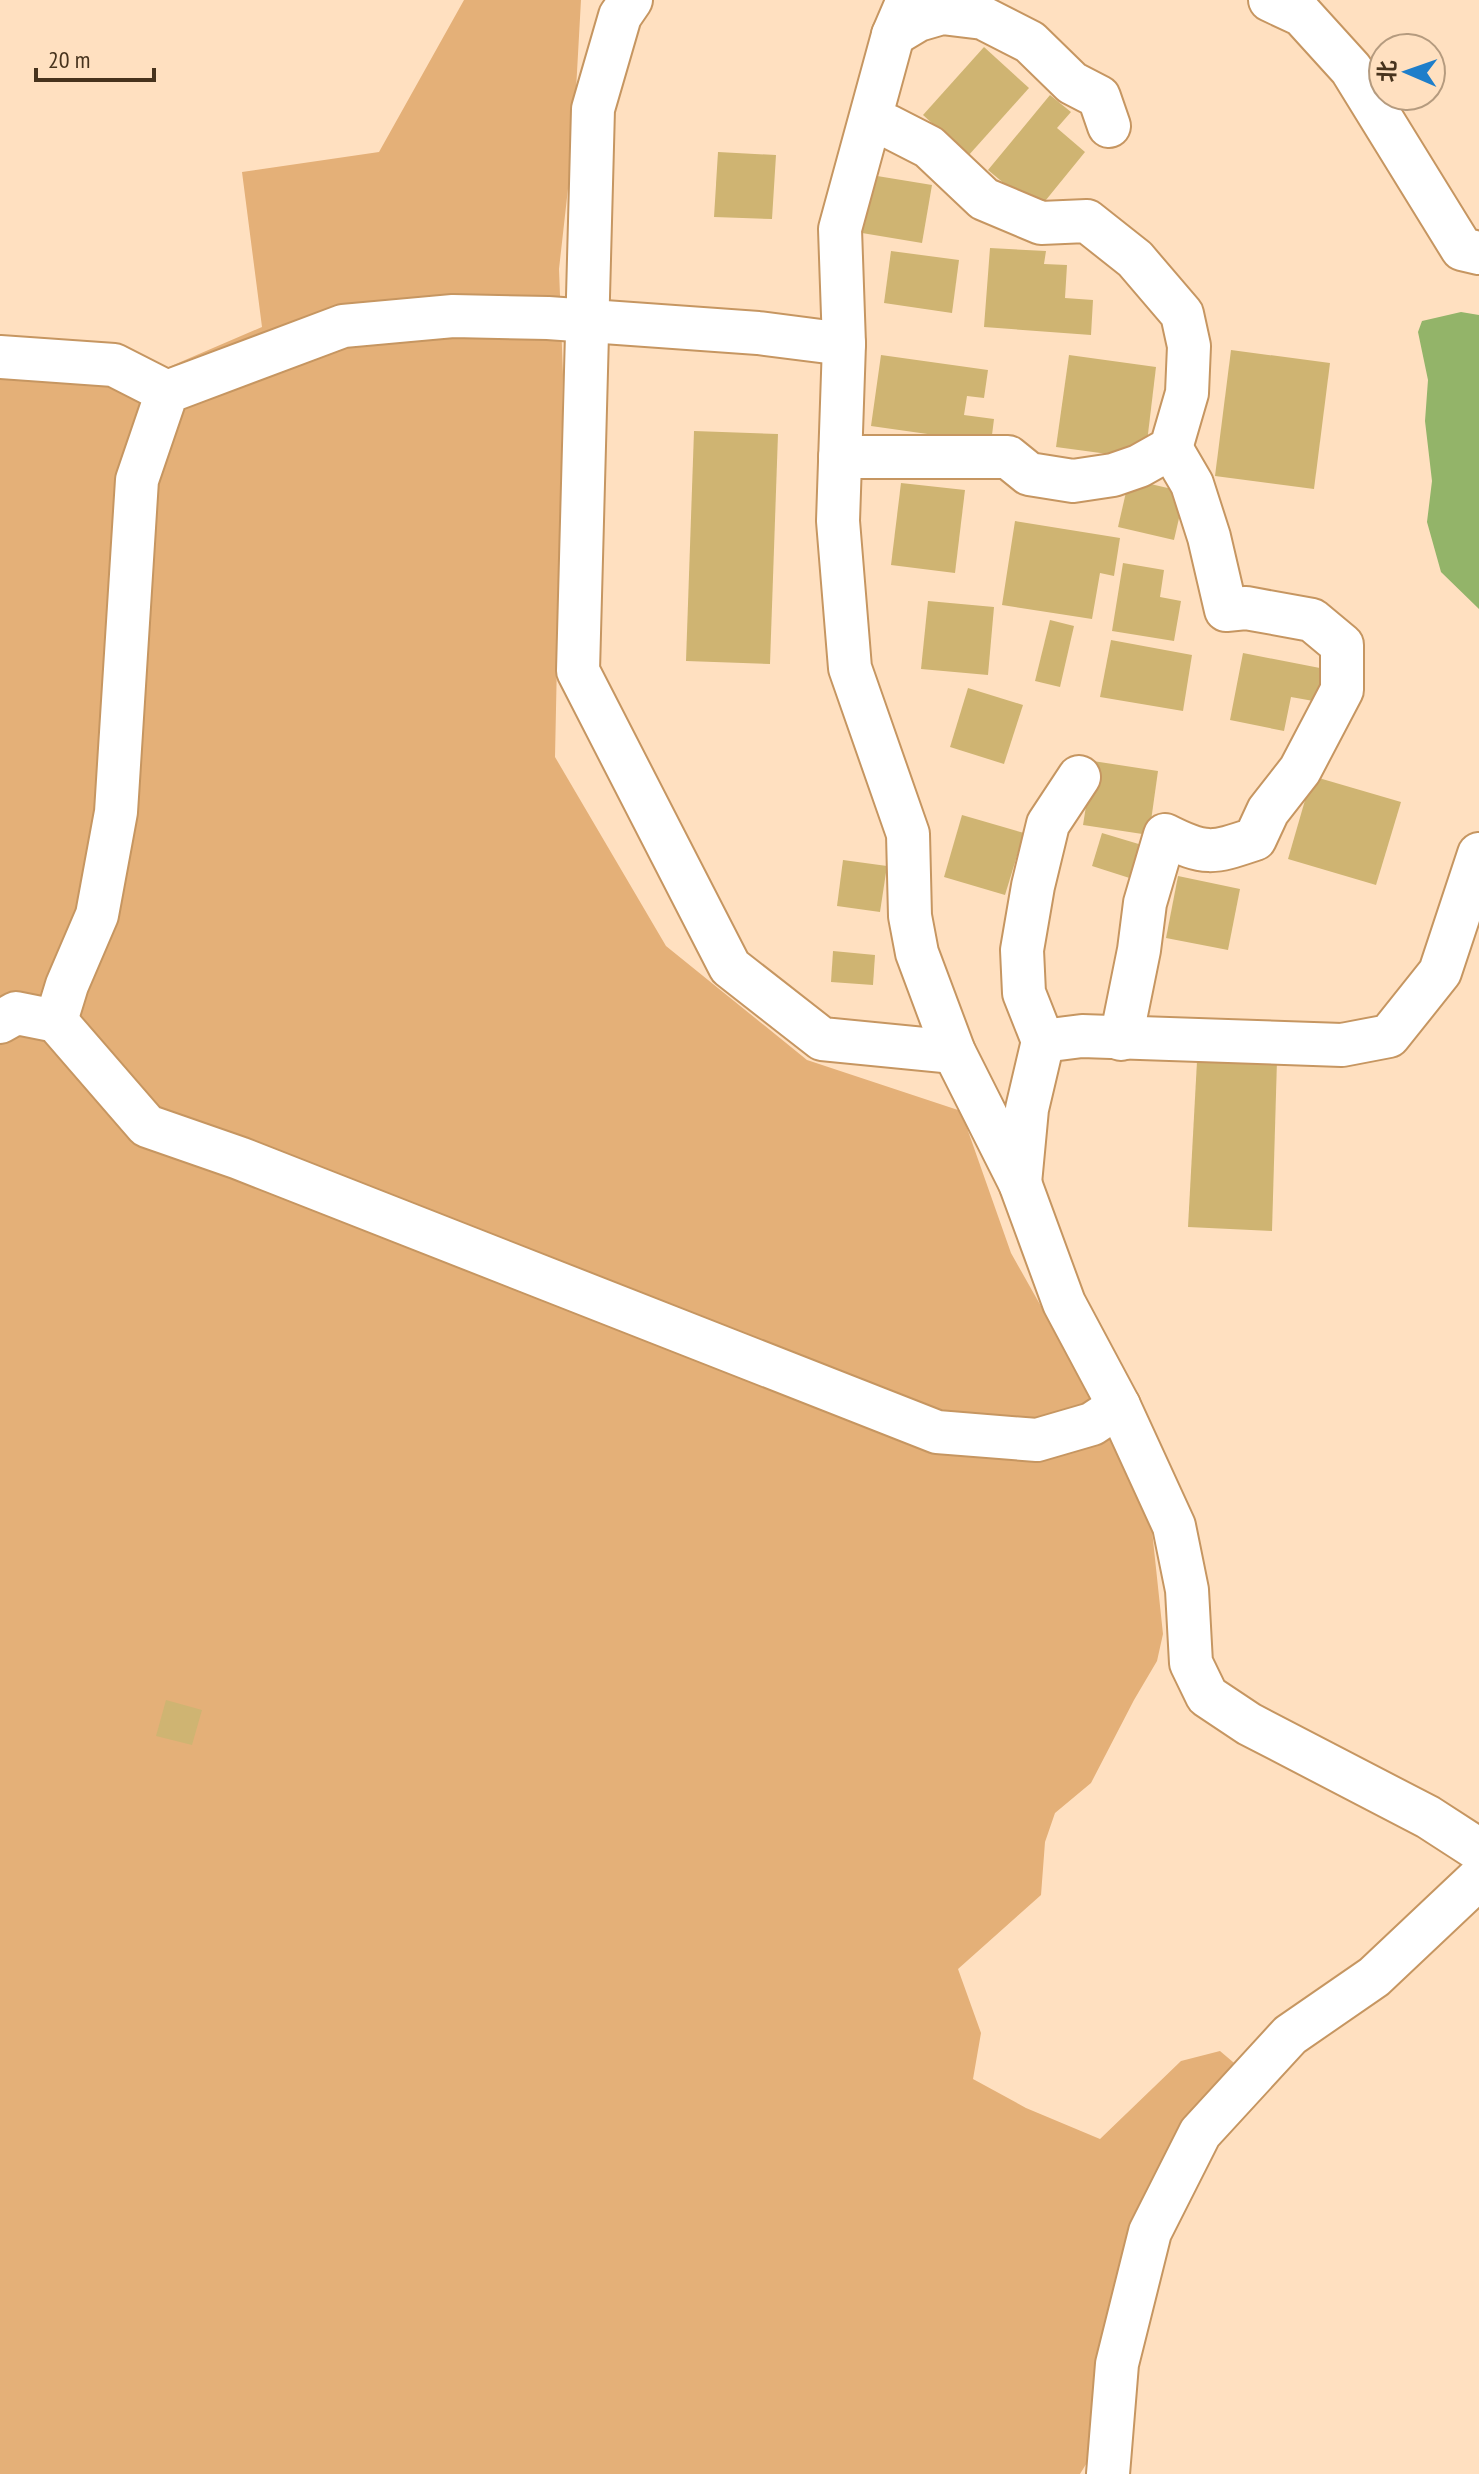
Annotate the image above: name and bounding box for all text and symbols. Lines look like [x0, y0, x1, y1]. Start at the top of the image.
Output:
scale bar [36, 32, 154, 82]
north arrow [1367, 32, 1447, 112]
text: 20 m [48, 44, 90, 75]
text: 北 [1373, 60, 1401, 83]

